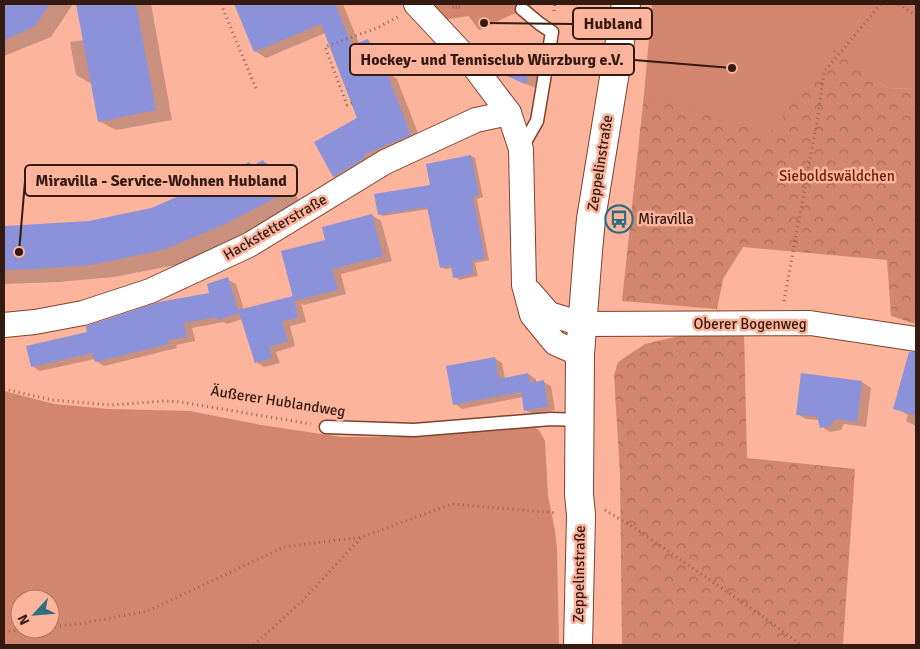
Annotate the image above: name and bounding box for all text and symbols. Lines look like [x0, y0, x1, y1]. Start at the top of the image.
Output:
callout: Hubland [573, 8, 652, 39]
text: Hubland [584, 14, 643, 34]
callout: Hockey- und Tennisclub Würzburg e.V. [350, 44, 634, 75]
text: Hockey- und Tennisclub Würzburg e.V. [360, 50, 624, 70]
street label: Zeppelinstraße [584, 114, 616, 212]
callout: Miravilla - Service-Wohnen Hubland [25, 165, 297, 196]
park label: Sieboldswäldchen [779, 167, 895, 185]
text: Miravilla - Service-Wohnen Hubland [35, 171, 287, 191]
street label: Hackstetterstraße [220, 190, 330, 264]
bus stop icon: Miravilla [604, 204, 634, 234]
place label: Miravilla [638, 210, 694, 228]
street label: Oberer Bogenweg [693, 315, 807, 333]
street label: Äußerer Hublandweg [209, 381, 347, 421]
street label: Zeppelinstraße [569, 525, 589, 623]
north arrow [10, 589, 60, 639]
text: N [14, 611, 34, 628]

